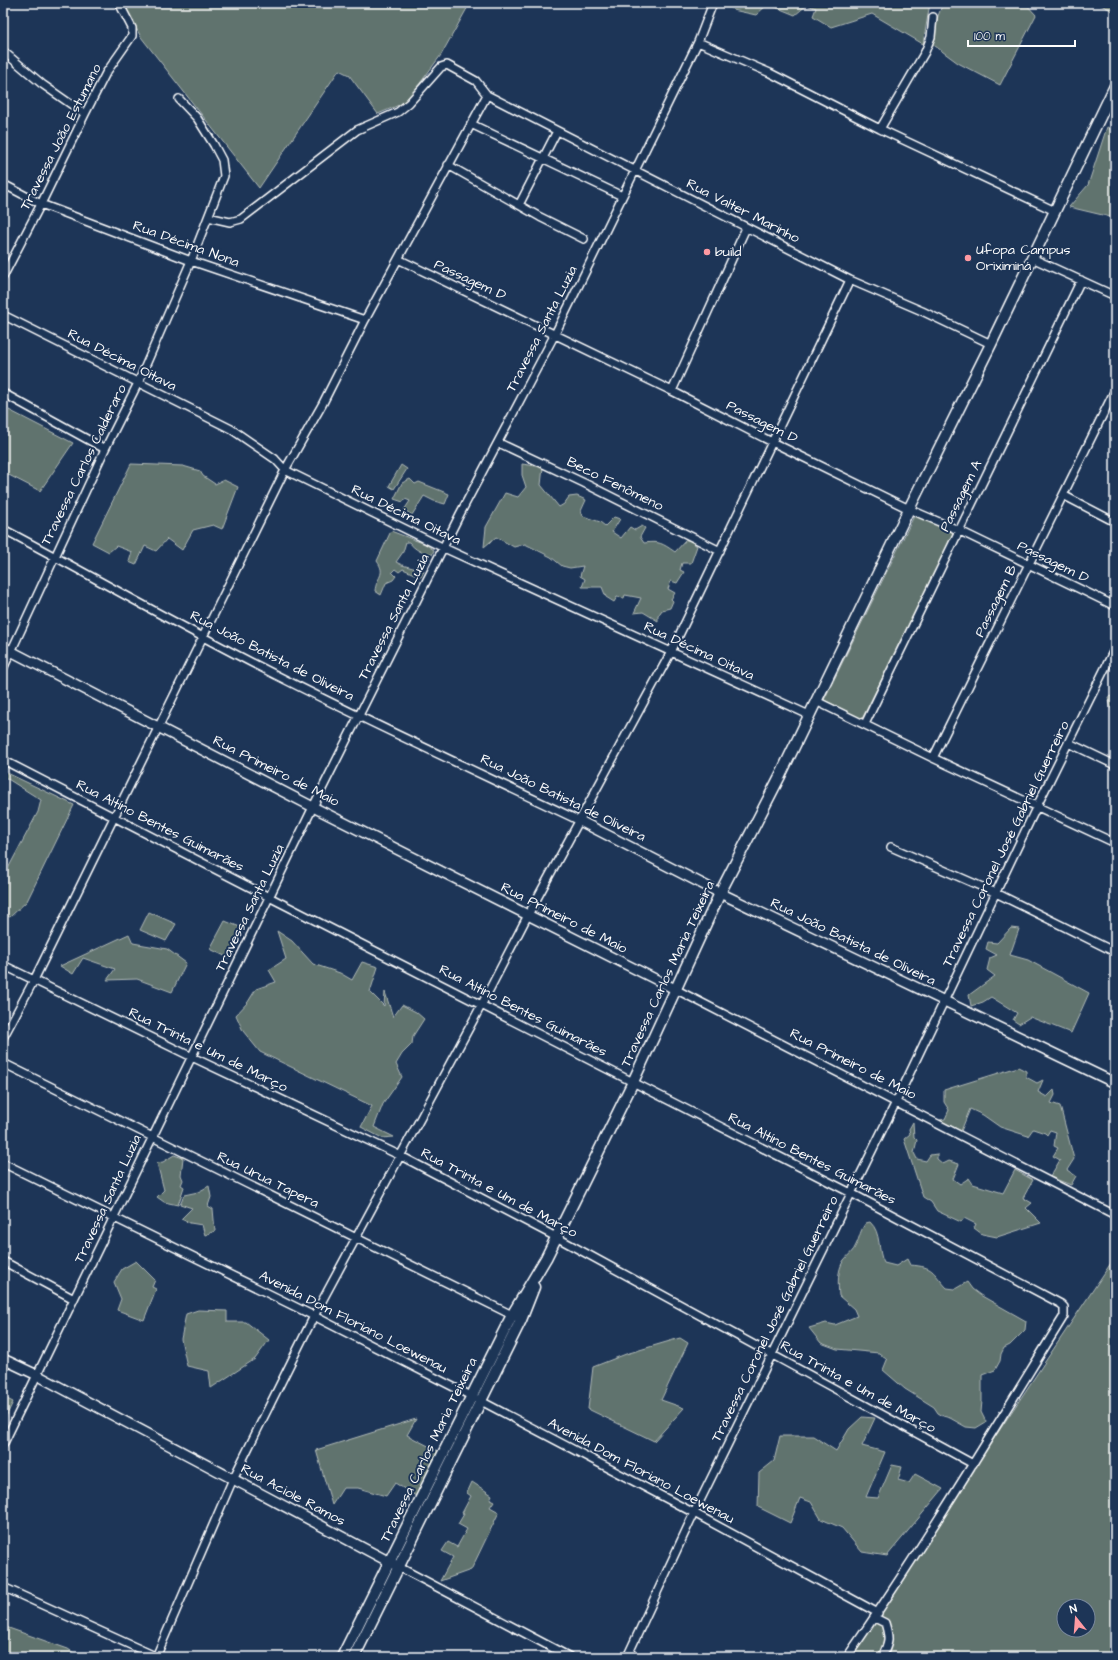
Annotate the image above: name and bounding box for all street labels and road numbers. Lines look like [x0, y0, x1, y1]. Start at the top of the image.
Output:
street label: Travessa João Estumano [15, 60, 107, 214]
street label: Rua Valter Marinho [683, 174, 803, 248]
street label: Rua Décima Nona [130, 215, 242, 273]
street label: Passagem D [431, 255, 509, 305]
street label: Travessa Santa Luzia [501, 262, 583, 396]
street label: Rua Décima Oitava [64, 324, 180, 396]
street label: Travessa Carlos Calderaro [36, 381, 132, 549]
street label: Passagem D [723, 395, 801, 449]
street label: Beco Fenômeno [563, 452, 667, 516]
street label: Passagem A [935, 457, 987, 535]
street label: Rua Décima Oitava [348, 480, 464, 550]
street label: Passagem D [1014, 536, 1092, 588]
street label: Travessa Santa Luzia [353, 550, 435, 684]
street label: Passagem B [970, 561, 1022, 641]
street label: Rua João Batista de Oliveira [186, 606, 358, 706]
street label: Rua Décima Oitava [641, 617, 757, 685]
street label: Travessa Coronel José Gabriel Guerreiro [938, 718, 1075, 970]
street label: Rua Primeiro de Maio [209, 730, 343, 812]
street label: Rua João Batista de Oliveira [477, 749, 649, 847]
street label: Rua Altíno Bentes Guimarães [73, 775, 247, 877]
street label: Travessa Santa Luzia [210, 841, 290, 975]
street label: Rua Primeiro de Maio [497, 877, 631, 959]
street label: Travessa Carlos Maria Teixeira [616, 878, 720, 1070]
street label: Rua João Batista de Oliveira [767, 893, 939, 991]
street label: Rua Altíno Bentes Guimarães [436, 960, 610, 1062]
street label: Rua Trinta e Um de Março [125, 1003, 291, 1097]
street label: Rua Primeiro de Maio [786, 1023, 920, 1105]
street label: Rua Altíno Bentes Guimarães [725, 1108, 899, 1210]
street label: Travessa Santa Luzia [69, 1131, 147, 1267]
street label: Rua Trinta e Um de Março [417, 1143, 581, 1243]
street label: Rua Urua Tapera [214, 1147, 322, 1213]
street label: Travessa Coronel José Gabriel Guerreiro [707, 1193, 844, 1445]
street label: Avenida Dom Floriano Loewenau [255, 1266, 451, 1378]
street label: Rua Trinta e Um de Março [777, 1336, 939, 1438]
street label: Travessa Carlos Maria Teixeira [375, 1354, 483, 1546]
street label: Avenida Dom Floriano Loewenau [544, 1413, 738, 1529]
street label: Rua Aciole Ramos [237, 1459, 349, 1531]

